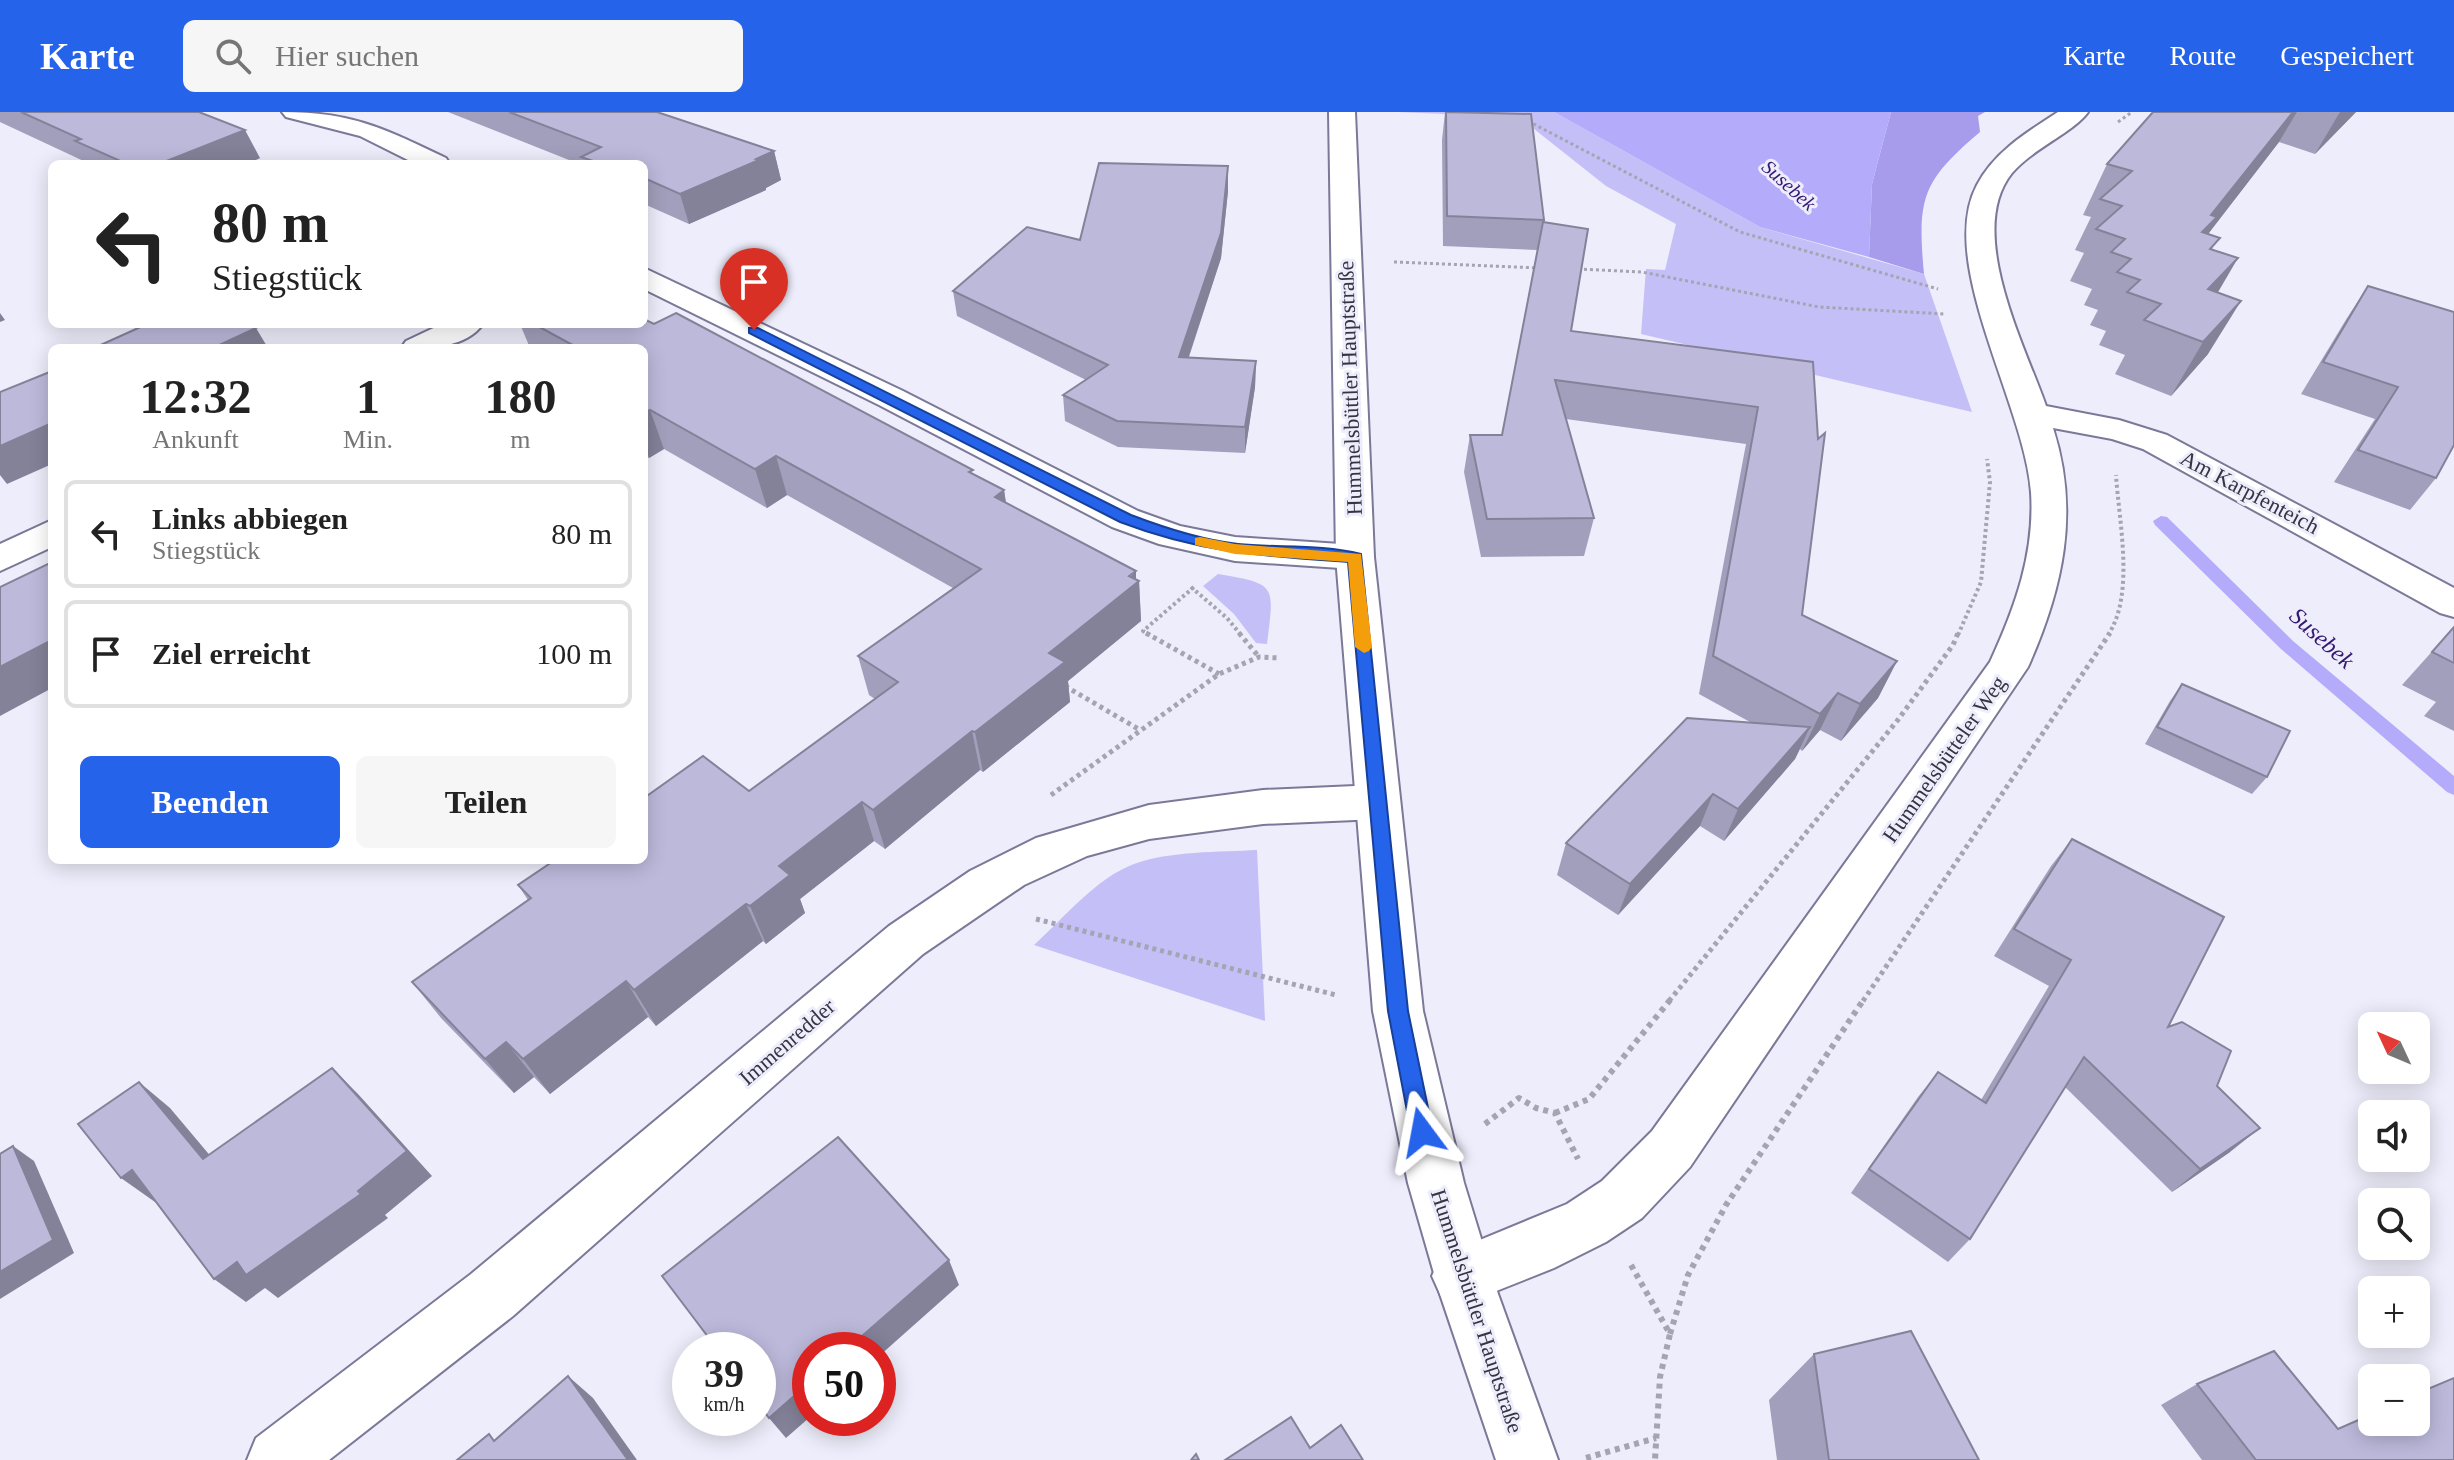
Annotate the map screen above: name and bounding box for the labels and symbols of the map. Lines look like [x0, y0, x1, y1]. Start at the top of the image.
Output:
water label: Susebek [1758, 155, 1821, 215]
pin [720, 248, 788, 330]
street label: Hummelsbüttler Hauptstraße [1333, 260, 1367, 516]
street label: Am Karpfenteich [2176, 445, 2324, 539]
water label: Susebek [2285, 602, 2360, 674]
street label: Hummelsbütteler Weg [1877, 671, 2011, 847]
street label: Immenredder [734, 993, 840, 1090]
north arrow [2358, 1012, 2430, 1084]
position arrow [1380, 1090, 1464, 1174]
street label: Hummelsbüttler Hauptstraße [1426, 1186, 1528, 1436]
speed limit sign: 50 [792, 1332, 896, 1436]

